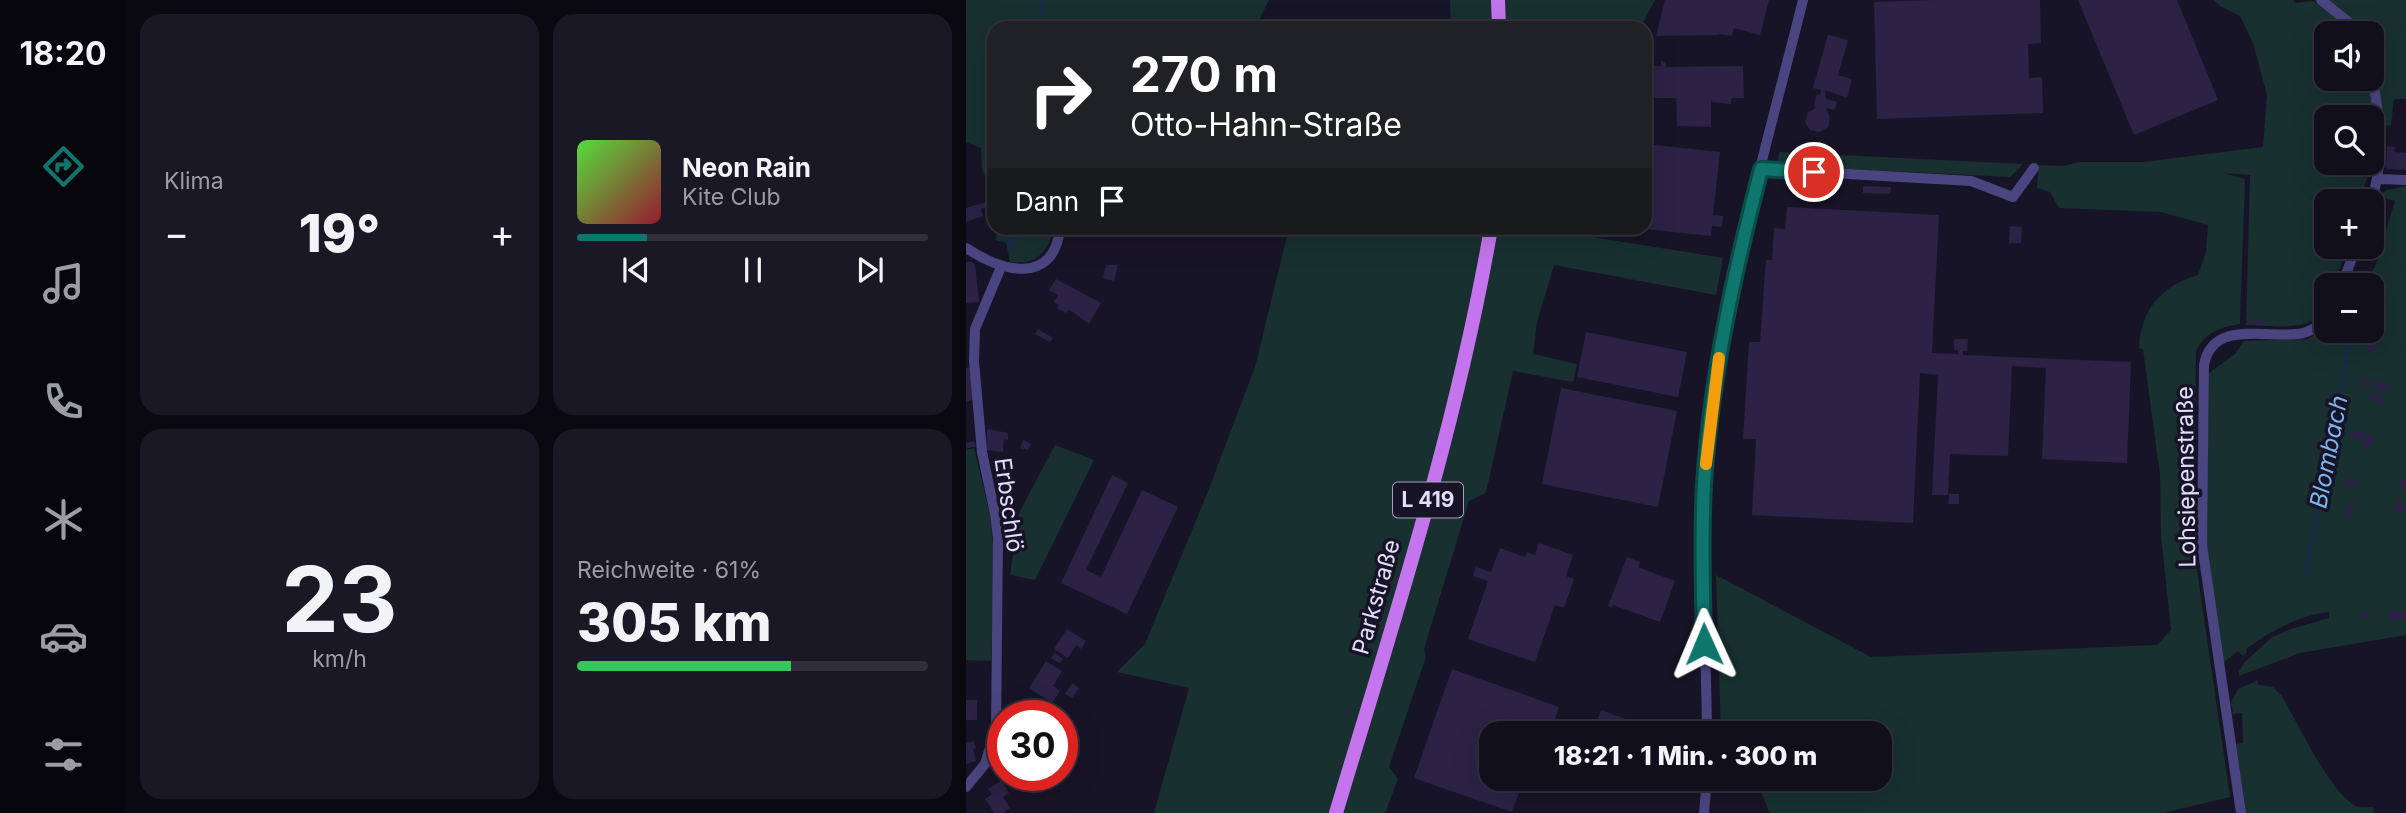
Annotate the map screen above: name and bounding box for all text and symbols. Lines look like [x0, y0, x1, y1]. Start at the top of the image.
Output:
map controls [2314, 21, 2384, 343]
button: sound [2314, 21, 2384, 91]
text: 18:20 [19, 34, 107, 73]
text: 270 m [1130, 45, 1278, 104]
icon: right [1015, 49, 1106, 140]
text: Otto-Hahn-Straße [1130, 105, 1402, 144]
button: search [2314, 105, 2384, 175]
icon: directions [39, 142, 88, 191]
pin [1784, 142, 1844, 202]
text: Neon Rain [682, 152, 811, 183]
icon: arrive [1795, 153, 1833, 191]
text: Klima [164, 167, 224, 195]
icon: arrive [1093, 182, 1131, 220]
text: Kite Club [682, 183, 781, 211]
text: Dann [1015, 186, 1079, 217]
button: + [2314, 189, 2384, 259]
text: 19° [299, 202, 380, 265]
text: − [164, 210, 189, 256]
text: + [490, 210, 515, 256]
icon: previous [617, 251, 655, 289]
icon: pause [734, 251, 772, 289]
icon: next [851, 251, 889, 289]
icon: music [39, 259, 88, 308]
button: − [2314, 273, 2384, 343]
icon: phone [39, 377, 88, 426]
street label: Lohsiepenstraße [2170, 386, 2202, 568]
water label: Blombach [2303, 393, 2354, 511]
street label: Erbschlö [989, 456, 1029, 554]
road number: L 419 [1393, 482, 1463, 518]
icon: climate [39, 495, 88, 544]
street label: Parkstraße [1346, 536, 1406, 658]
text: 23 [281, 544, 398, 654]
text: Reichweite · 61% [577, 556, 761, 584]
text: 305 km [577, 591, 771, 654]
position arrow [1667, 607, 1741, 681]
icon: car [39, 612, 88, 661]
text: km/h [312, 645, 367, 673]
speed limit sign: 30 [987, 700, 1078, 791]
icon: filters [39, 730, 88, 779]
text: 18:21 · 1 Min. · 300 m [1554, 740, 1817, 771]

